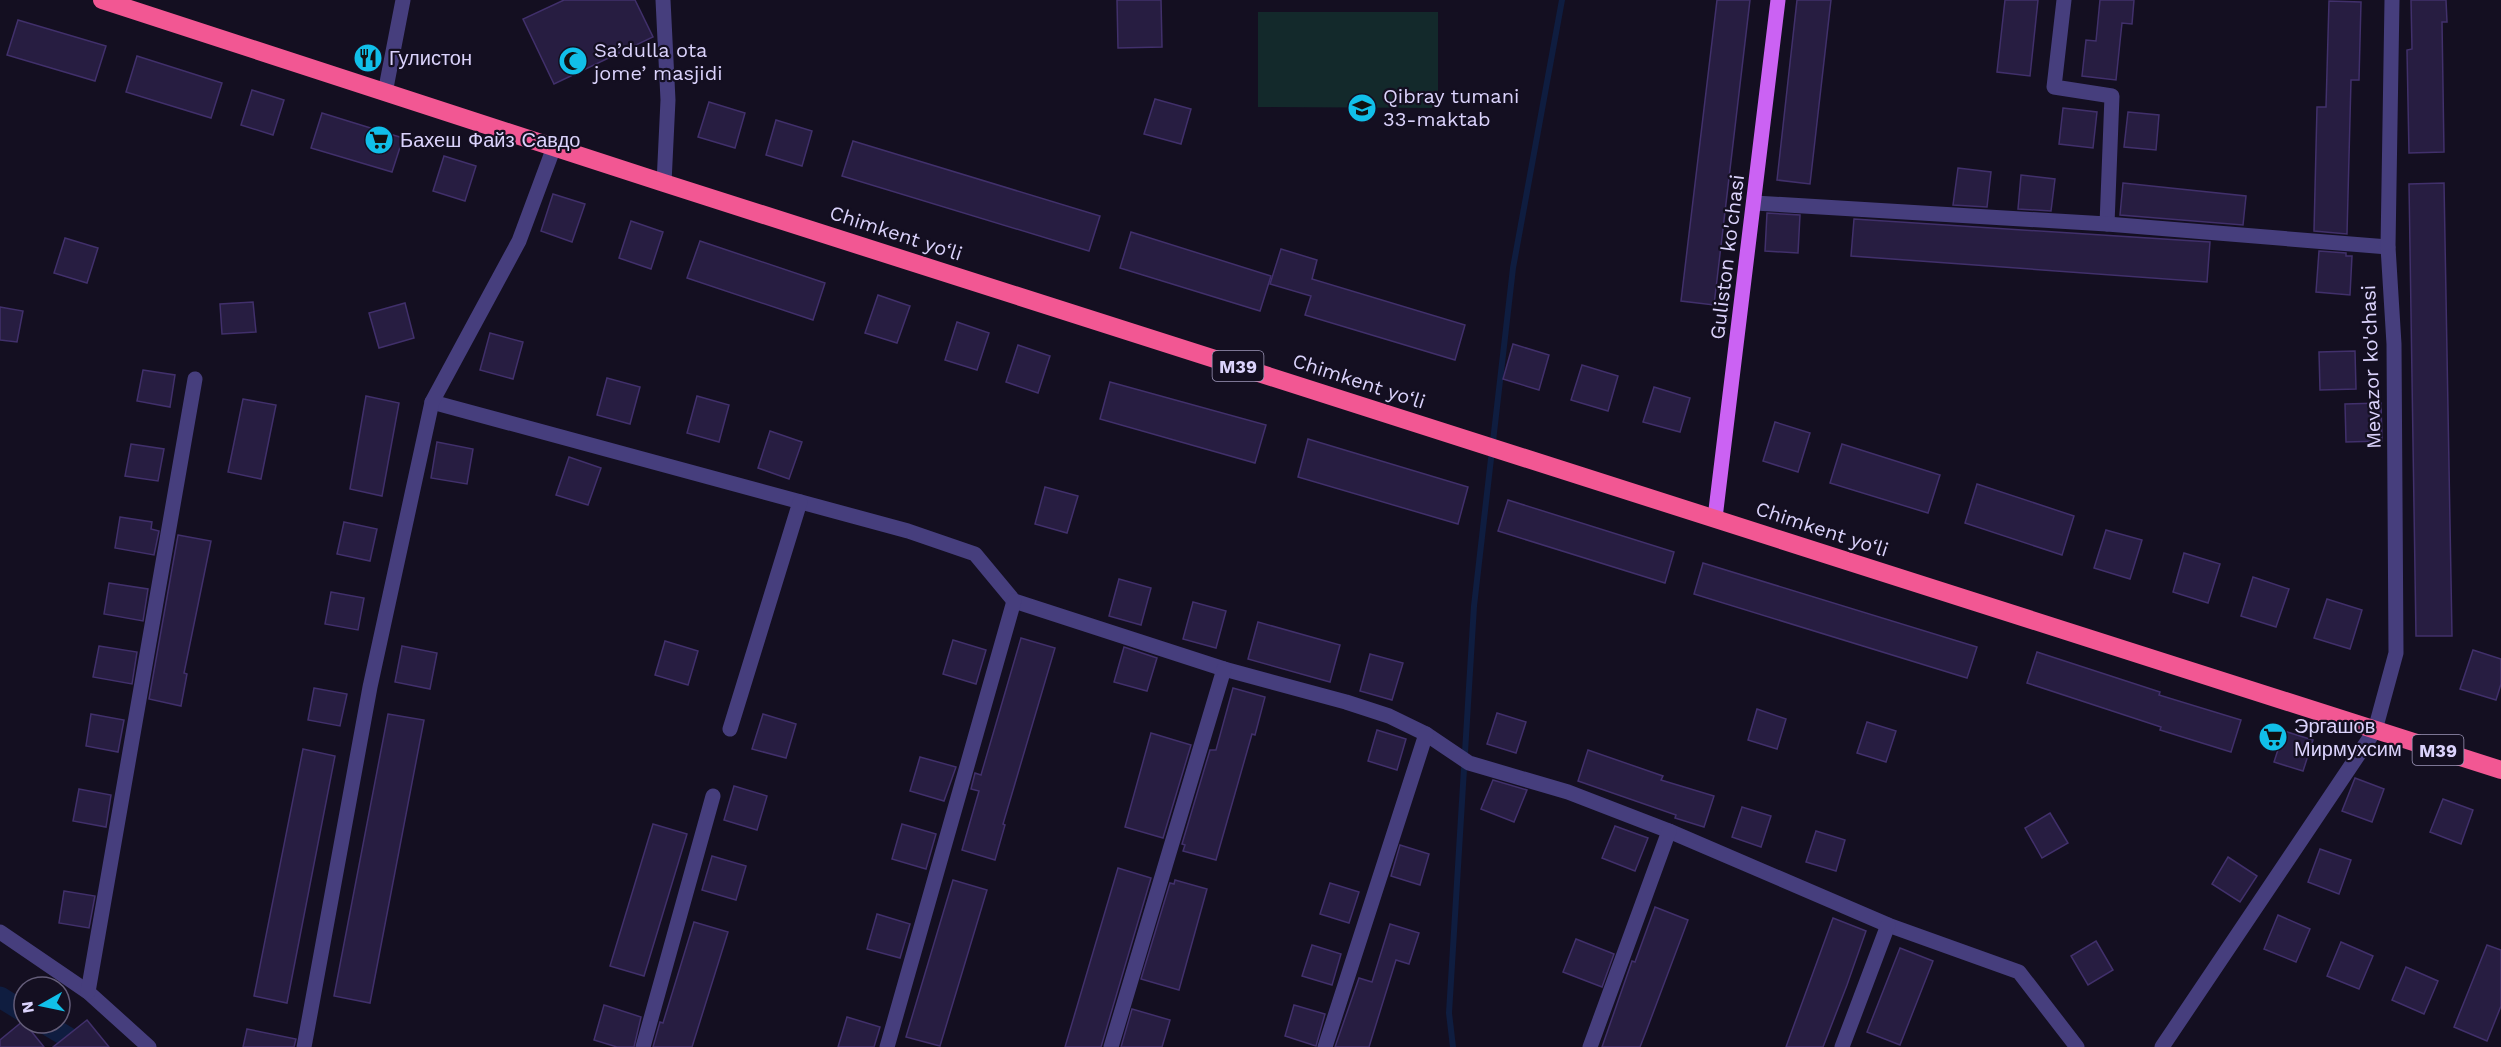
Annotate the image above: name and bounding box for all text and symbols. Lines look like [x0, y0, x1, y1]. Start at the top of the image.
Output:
place label: Sa’dulla ota jome’ masjidi [592, 38, 723, 85]
restaurant icon: Гулистон [352, 42, 384, 74]
mosque icon: Sa’dulla ota jome’ masjidi [557, 45, 589, 77]
place label: Гулистон [389, 46, 472, 70]
place label: Qibray tumani 33-maktab [1383, 84, 1519, 131]
school or university icon: Qibray tumani 33-maktab [1346, 92, 1378, 124]
supermarket icon: Бахеш Файз Савдо [363, 124, 395, 156]
place label: Бахеш Файз Савдо [400, 128, 581, 152]
street label: Guliston ko'chasi [1705, 173, 1749, 341]
street label: Chimkent yo‘li [827, 200, 965, 266]
street label: Mevazor ko'chasi [2356, 284, 2386, 450]
street label: Chimkent yo‘li [1290, 348, 1428, 414]
road number: M39 [1212, 351, 1264, 381]
street label: Chimkent yo‘li [1753, 496, 1891, 562]
place label: Эргашов Мирмухсим [2294, 714, 2402, 761]
supermarket icon: Эргашов Мирмухсим [2257, 721, 2289, 753]
road number: M39 [2412, 735, 2464, 765]
north arrow [12, 975, 72, 1035]
text: N [17, 1000, 38, 1015]

